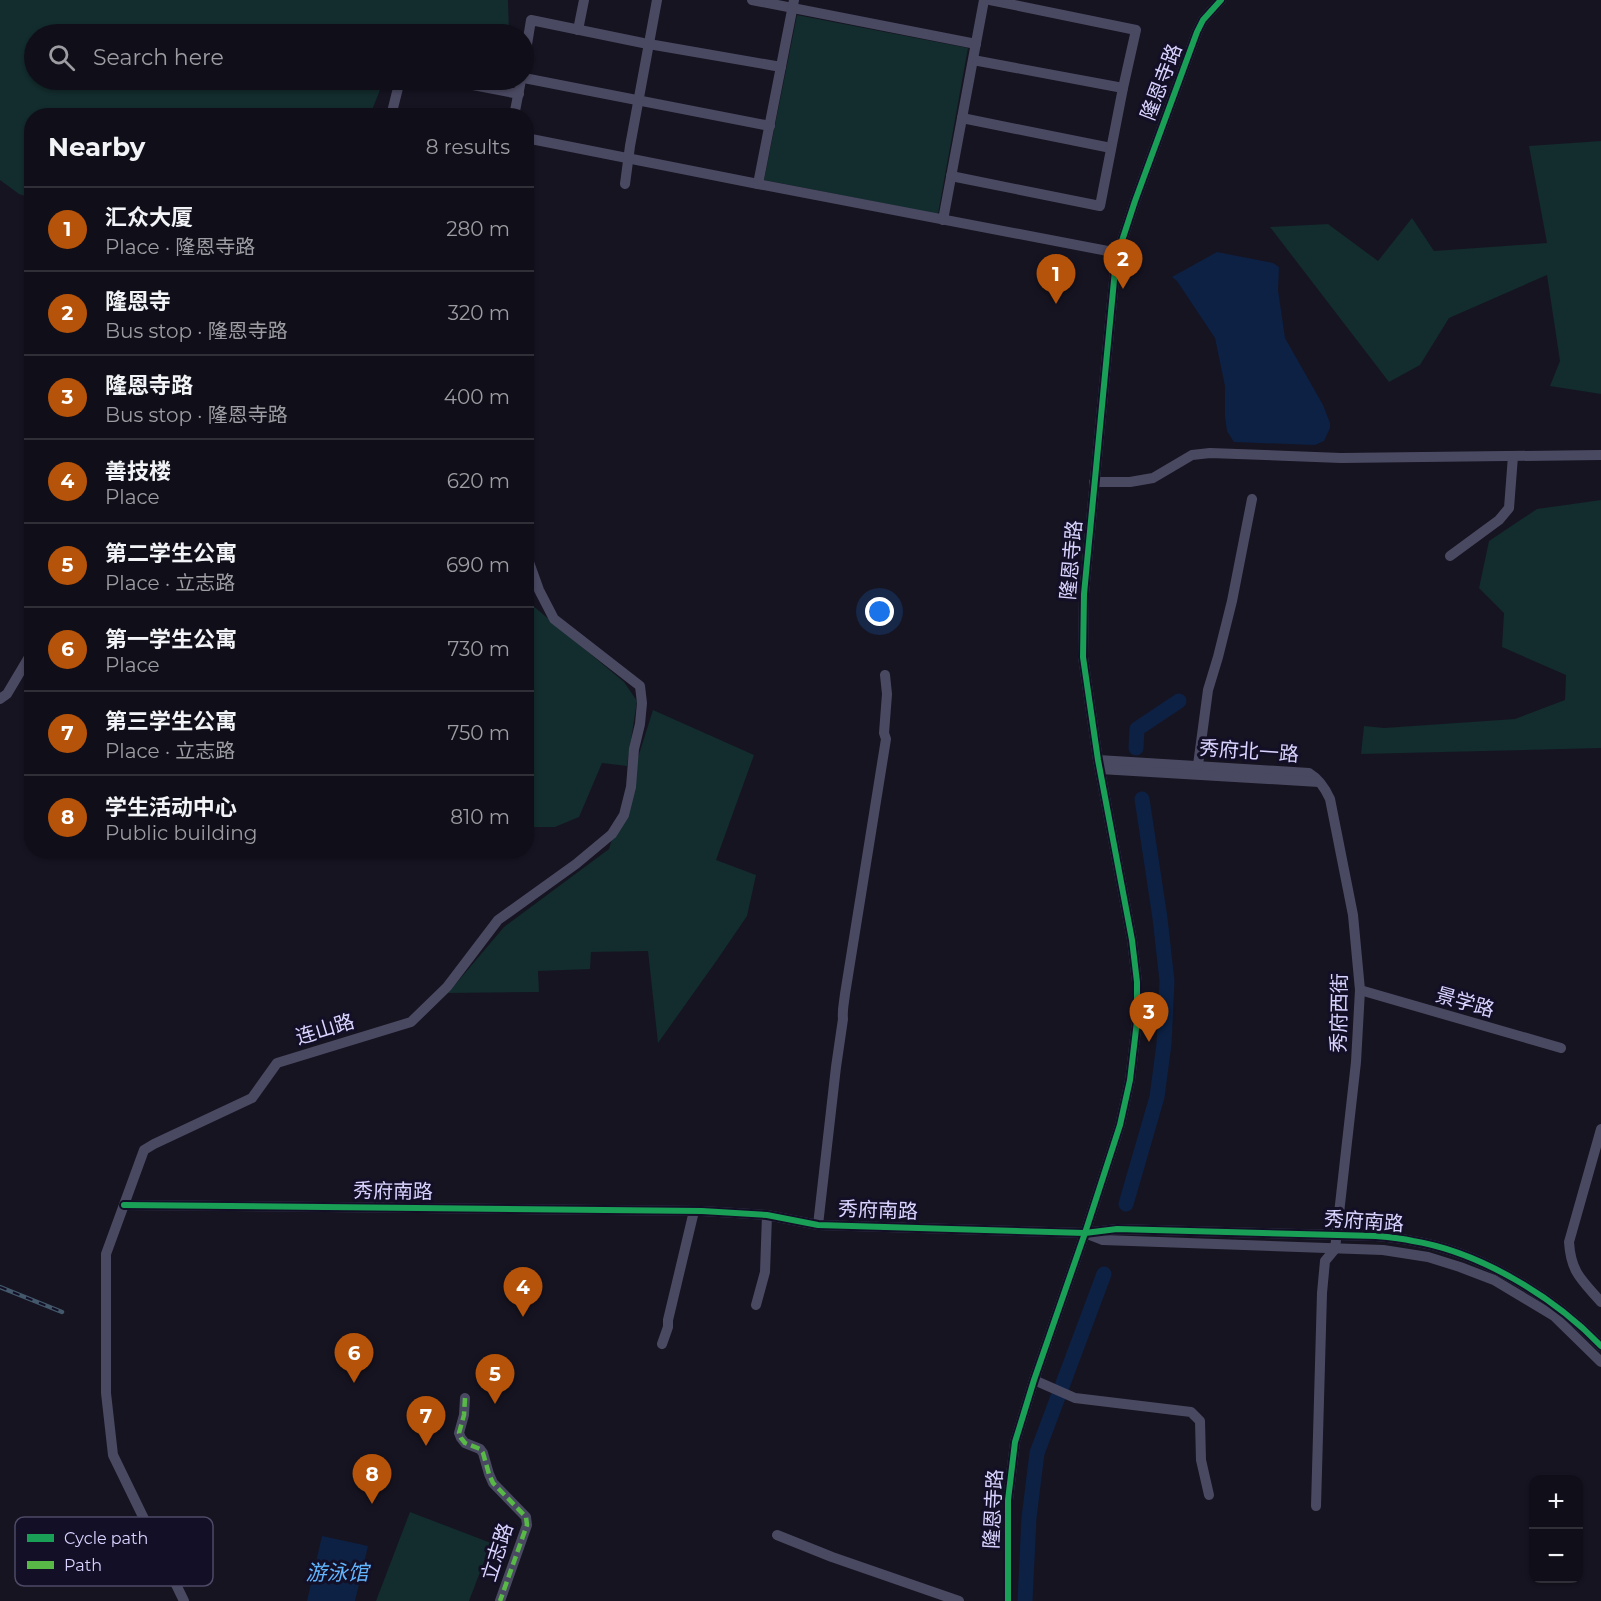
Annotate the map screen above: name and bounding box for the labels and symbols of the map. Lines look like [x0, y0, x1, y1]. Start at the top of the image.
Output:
street label: 隆恩寺路 [1135, 40, 1187, 124]
pin: 2 [1104, 240, 1142, 289]
pin: 1 [1036, 254, 1076, 304]
street label: 隆恩寺路 [1056, 519, 1086, 601]
your location [865, 597, 894, 626]
street label: 秀府北一路 [1198, 736, 1300, 766]
street label: 秀府西街 [1326, 973, 1352, 1053]
street label: 景学路 [1433, 982, 1497, 1022]
pin: 3 [1130, 992, 1168, 1042]
street label: 连山路 [293, 1009, 357, 1049]
street label: 秀府南路 [353, 1178, 433, 1204]
street label: 秀府南路 [838, 1197, 918, 1223]
street label: 秀府南路 [1323, 1206, 1405, 1236]
pin: 4 [504, 1268, 542, 1317]
pin: 6 [334, 1334, 374, 1383]
pin: 5 [476, 1354, 514, 1404]
pin: 7 [406, 1396, 446, 1446]
pin: 8 [352, 1454, 392, 1504]
street label: 隆恩寺路 [979, 1468, 1007, 1550]
legend [15, 1517, 213, 1586]
street label: 立志路 [476, 1520, 518, 1584]
text: Cycle path [64, 1529, 148, 1548]
text: Path [64, 1556, 102, 1575]
water label: 游泳馆 [306, 1560, 371, 1585]

